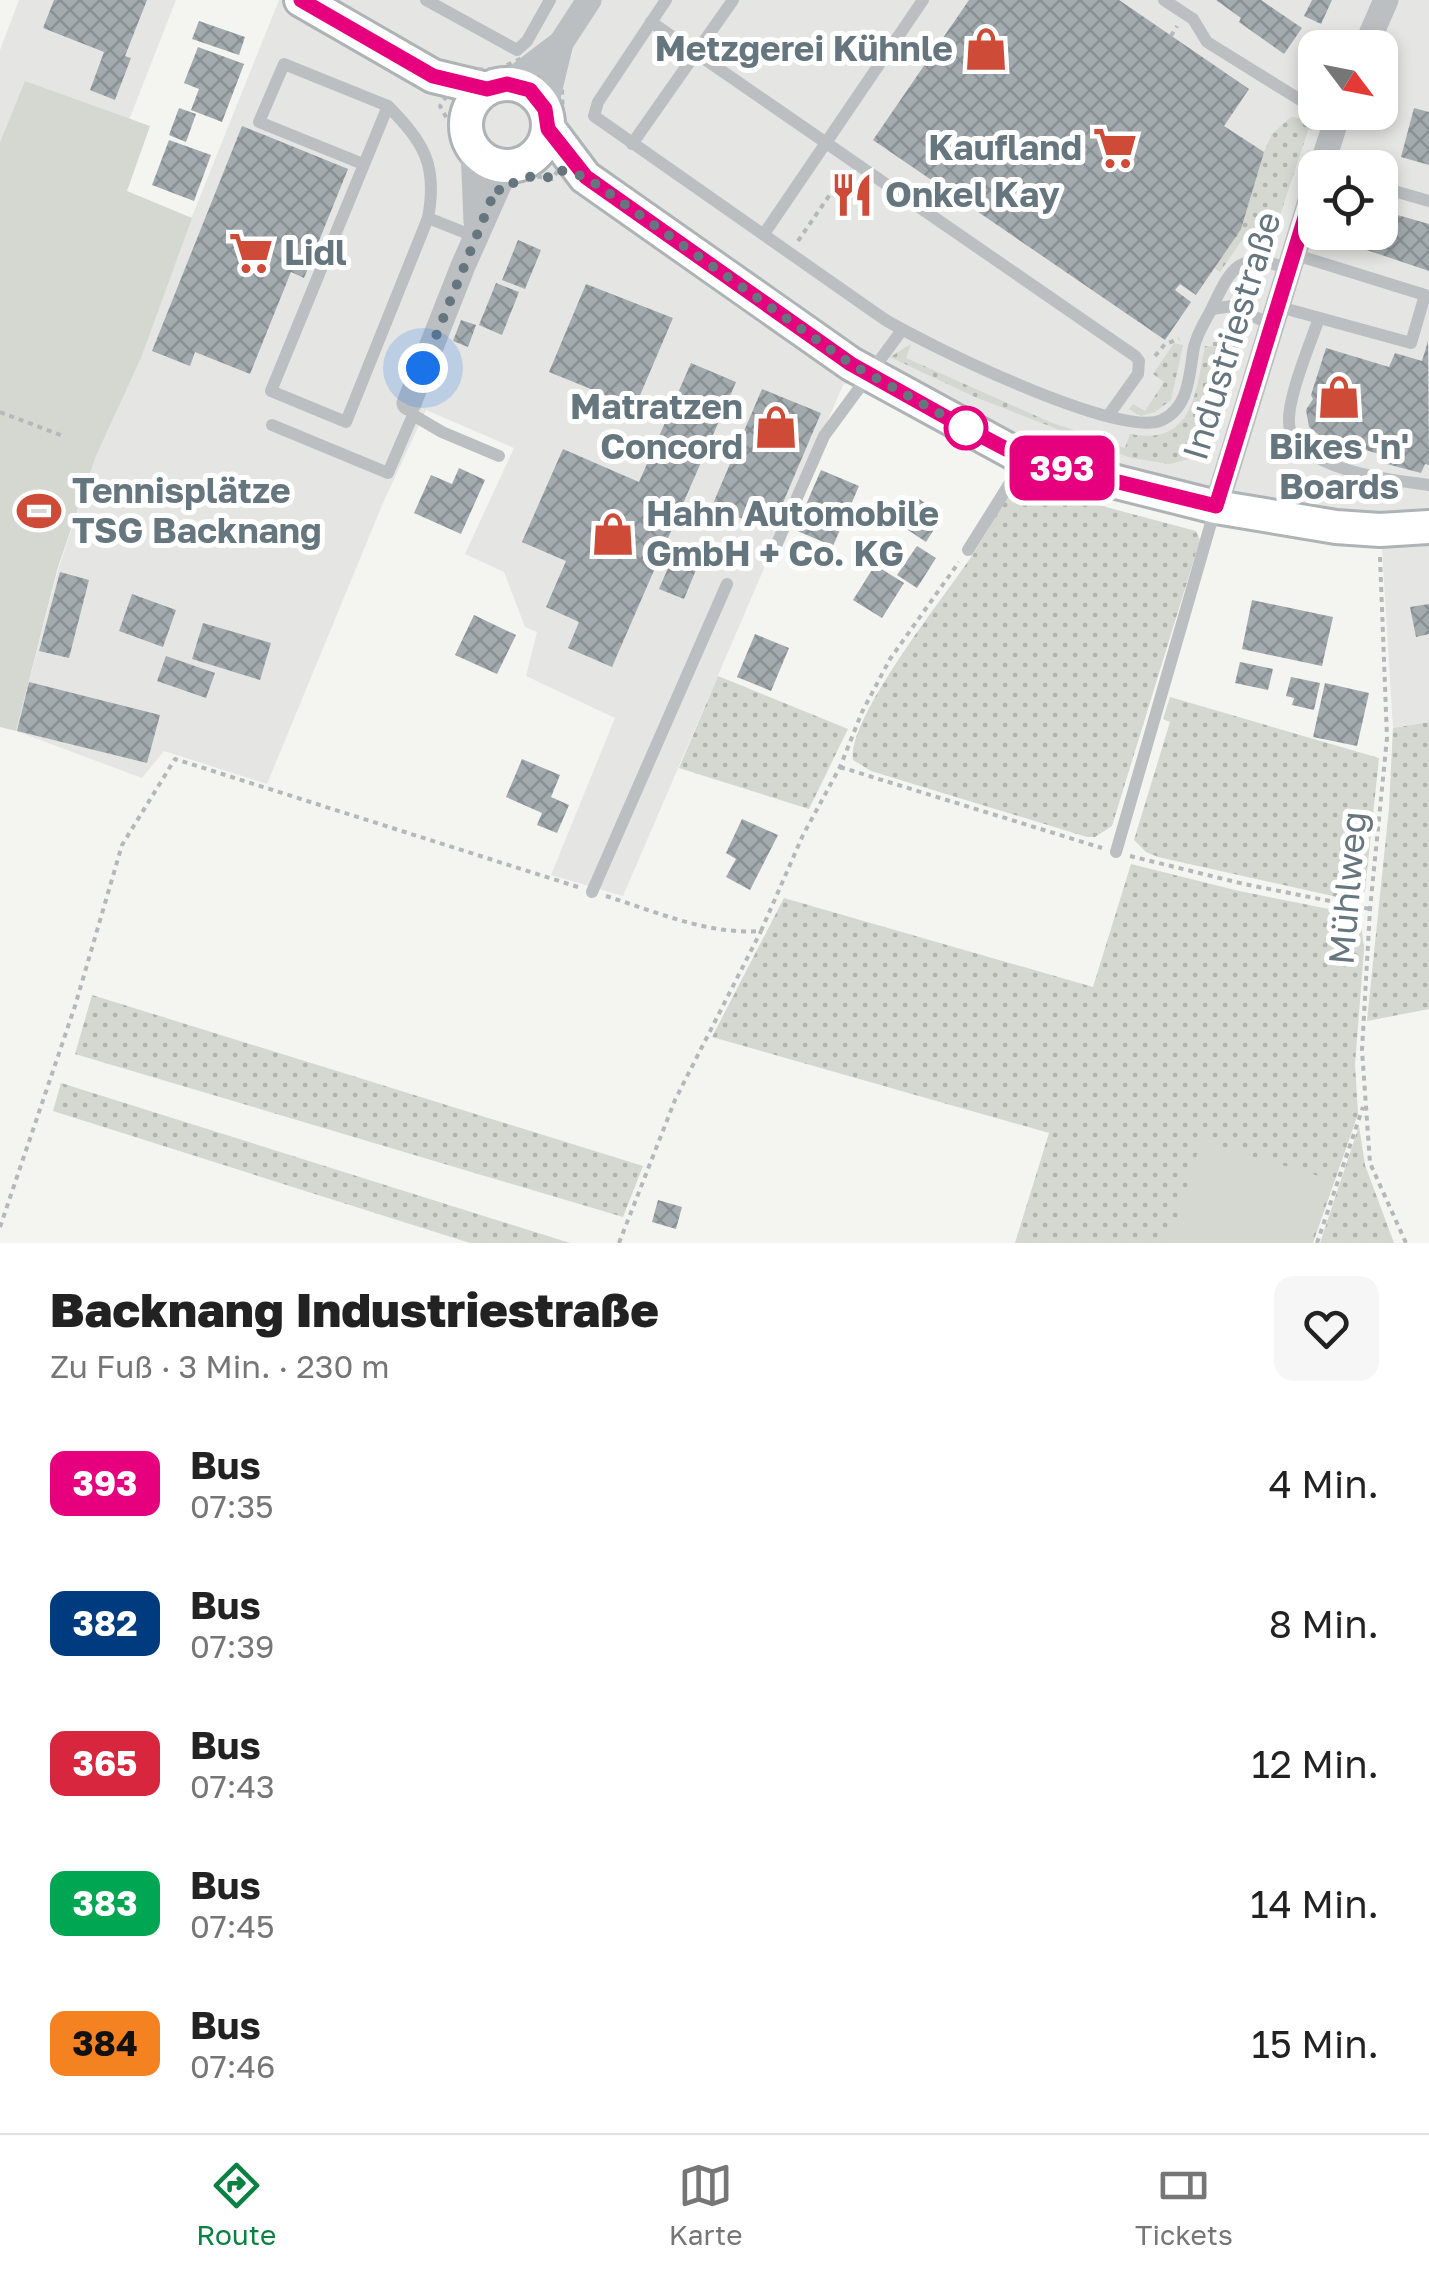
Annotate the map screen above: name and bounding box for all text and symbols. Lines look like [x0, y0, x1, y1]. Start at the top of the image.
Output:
shop icon: Metzgerei Kühnle [962, 25, 1010, 73]
place label: Metzgerei Kühnle [655, 27, 953, 69]
north arrow [1298, 30, 1398, 130]
map controls [1298, 30, 1398, 250]
supermarket icon: Kaufland [1091, 124, 1139, 172]
place label: Kaufland [928, 126, 1082, 168]
button: locate [1298, 150, 1398, 250]
restaurant icon: Onkel Kay [828, 171, 876, 219]
place label: Onkel Kay [885, 173, 1060, 215]
street label: Industriestraße [1173, 207, 1289, 465]
supermarket icon: Lidl [227, 229, 275, 277]
place label: Lidl [284, 231, 347, 273]
your location [398, 343, 448, 393]
shop icon: Bikes 'n' Boards [1315, 373, 1363, 421]
place label: Matratzen Concord [570, 385, 743, 467]
shop icon: Matratzen Concord [752, 403, 800, 451]
unlabelled marker [945, 407, 987, 449]
place label: Bikes 'n' Boards [1269, 425, 1409, 507]
line badge: 393 [1004, 436, 1120, 500]
text: 393 [1030, 447, 1094, 489]
place label: Tennisplätze TSG Backnang [72, 469, 322, 551]
sports icon: Tennisplätze TSG Backnang [15, 487, 63, 535]
place label: Hahn Automobile GmbH + Co. KG [646, 492, 939, 574]
shop icon: Hahn Automobile GmbH + Co. KG [589, 510, 637, 558]
street label: Mühlweg [1319, 810, 1375, 966]
button: heart [1274, 1276, 1379, 1381]
text: Backnang Industriestraße [50, 1280, 659, 1338]
text: Zu Fuß · 3 Min. · 230 m [50, 1347, 390, 1385]
text: Bus [190, 1442, 261, 1487]
text: 4 Min. [1269, 1461, 1379, 1506]
text: 393 [73, 1462, 137, 1504]
text: 07:35 [190, 1487, 274, 1525]
text: Bus [190, 1582, 261, 1627]
text: 8 Min. [1269, 1601, 1379, 1646]
text: 382 [72, 1602, 138, 1644]
text: 07:39 [190, 1627, 274, 1665]
text: Bus [190, 1722, 261, 1767]
text: 12 Min. [1251, 1741, 1379, 1786]
text: 365 [73, 1742, 137, 1784]
text: 07:43 [190, 1767, 275, 1805]
text: Bus [190, 1862, 261, 1907]
text: 14 Min. [1250, 1881, 1379, 1926]
text: 383 [72, 1882, 138, 1924]
text: 07:45 [190, 1907, 274, 1945]
text: Bus [190, 2002, 261, 2047]
text: 15 Min. [1251, 2021, 1379, 2066]
text: 384 [72, 2022, 138, 2064]
text: 07:46 [190, 2047, 275, 2085]
tab: Route [196, 2158, 276, 2251]
tab: Karte [669, 2158, 743, 2251]
tab: Tickets [1135, 2158, 1233, 2251]

